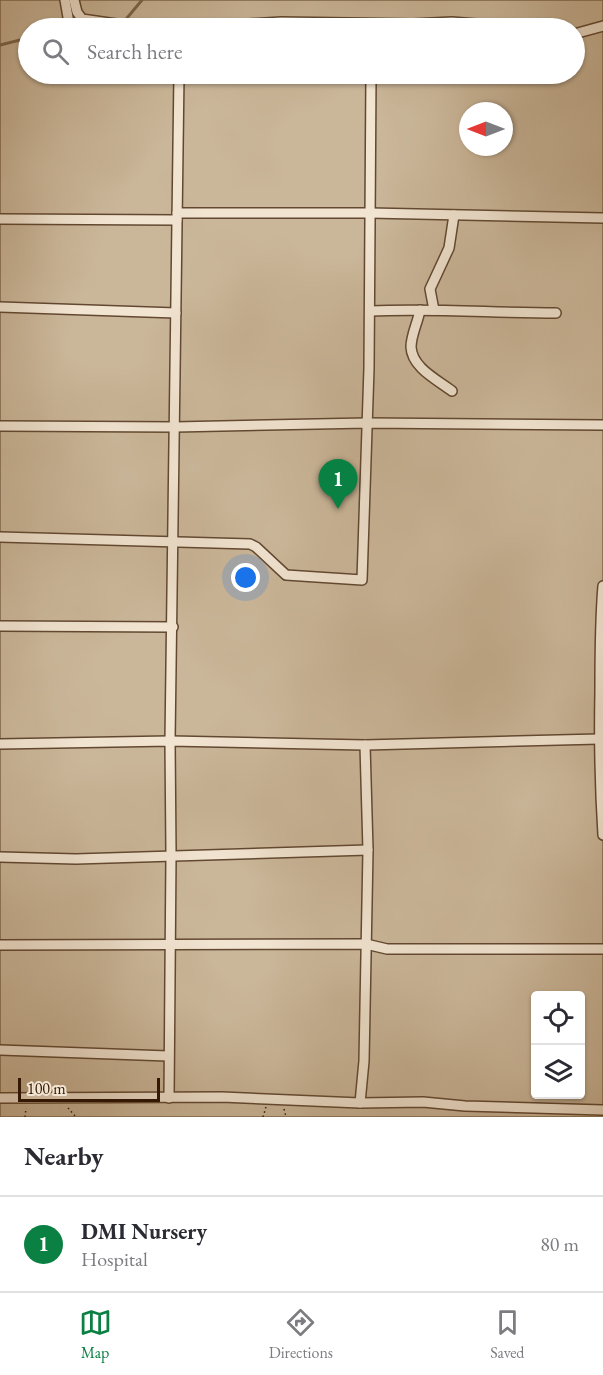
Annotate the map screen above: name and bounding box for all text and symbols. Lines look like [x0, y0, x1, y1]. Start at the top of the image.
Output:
search box [18, 18, 585, 84]
icon: search [39, 35, 72, 68]
text: Search here [87, 37, 182, 66]
north arrow [459, 102, 513, 156]
pin: 1 [318, 460, 358, 509]
your location [231, 563, 260, 592]
map controls [531, 991, 585, 1099]
button: locate [531, 991, 585, 1045]
button: layers [531, 1045, 585, 1099]
scale bar [18, 1075, 160, 1102]
text: 100 m [27, 1078, 66, 1099]
text: Nearby [24, 1139, 104, 1173]
text: DMI Nursery [81, 1217, 207, 1246]
text: 1 [38, 1231, 49, 1257]
text: 80 m [540, 1231, 579, 1257]
text: Hospital [81, 1246, 148, 1272]
tab: Map [79, 1306, 112, 1363]
tab: Directions [269, 1306, 333, 1363]
tab: Saved [490, 1306, 524, 1363]

